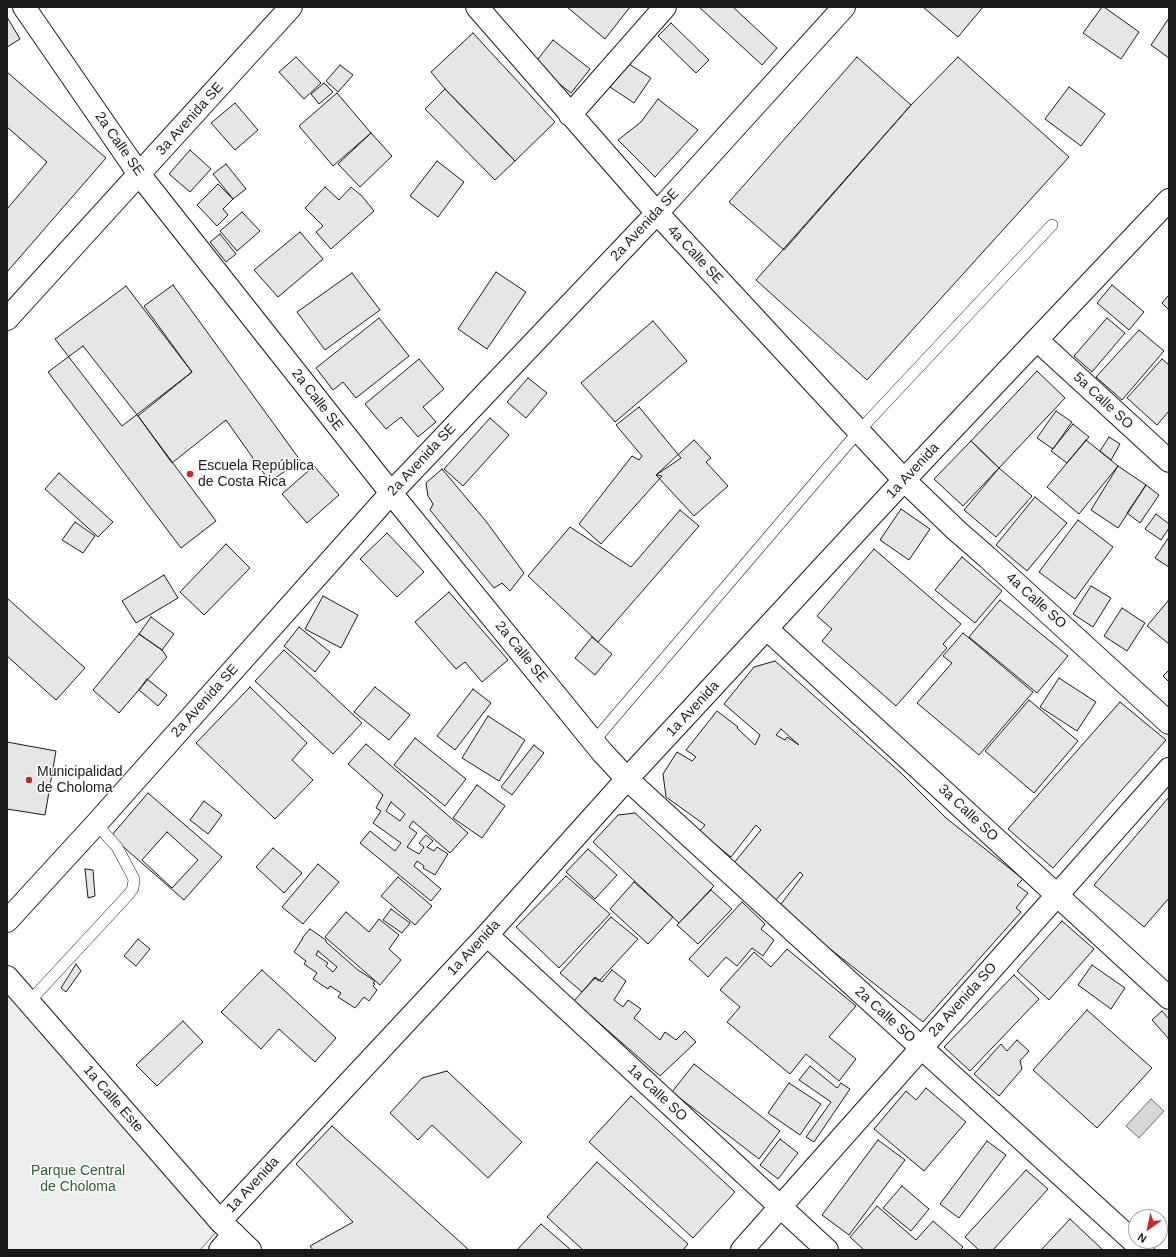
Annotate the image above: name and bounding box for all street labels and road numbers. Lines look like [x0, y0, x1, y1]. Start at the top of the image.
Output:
street label: 3a Avenida SE [153, 79, 227, 159]
street label: 2a Calle SE [91, 109, 147, 179]
street label: 2a Avenida SE [607, 185, 683, 265]
street label: 4a Calle SE [664, 222, 726, 288]
street label: 2a Calle SE [288, 366, 346, 434]
street label: 5a Calle SO [1070, 369, 1136, 433]
street label: 2a Avenida SE [384, 420, 460, 500]
street label: 1a Avenida [883, 440, 943, 502]
street label: 4a Calle SO [1002, 570, 1070, 632]
street label: 2a Calle SE [491, 618, 551, 686]
street label: 2a Avenida SE [168, 661, 242, 741]
street label: 1a Avenida [663, 678, 723, 740]
street label: 3a Calle SO [935, 781, 1001, 845]
street label: 1a Avenida [444, 917, 504, 979]
street label: 2a Avenida SO [925, 959, 1001, 1041]
street label: 2a Calle SO [851, 984, 919, 1046]
street label: 1a Calle SO [624, 1061, 690, 1125]
street label: 1a Calle Este [79, 1062, 147, 1136]
street label: 1a Avenida [223, 1154, 283, 1216]

